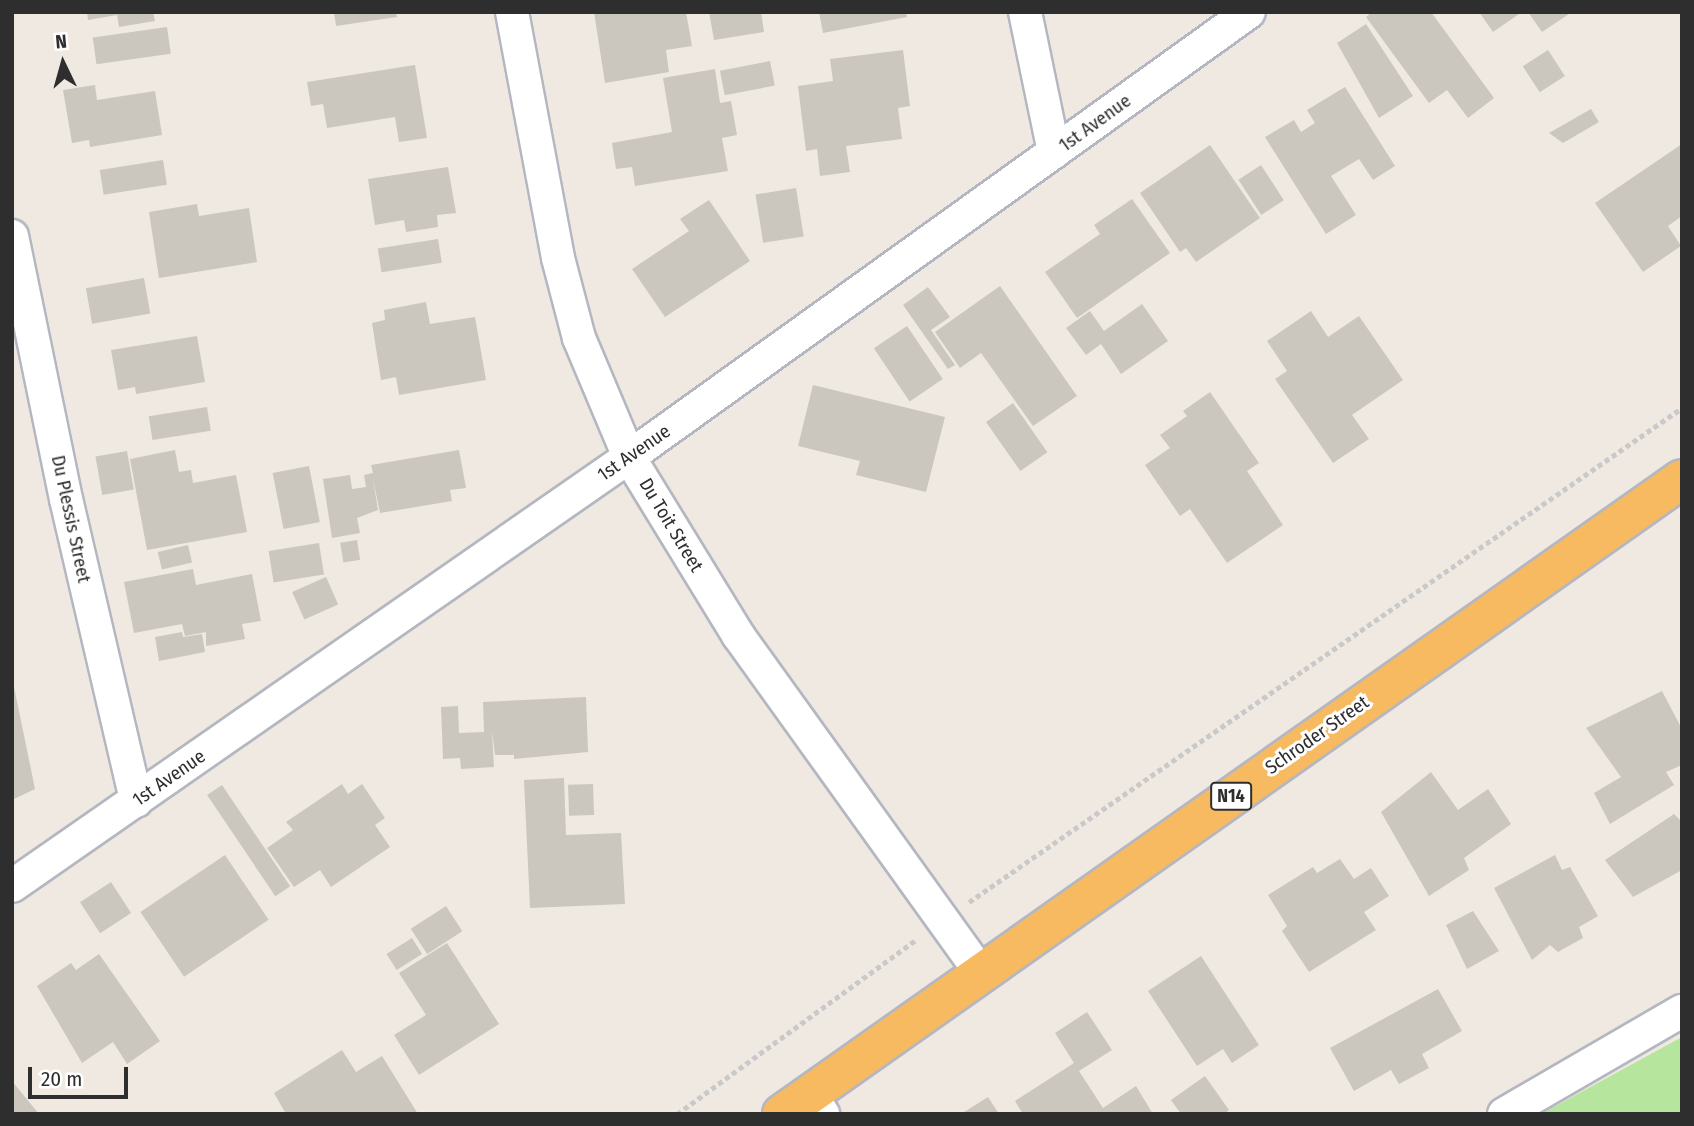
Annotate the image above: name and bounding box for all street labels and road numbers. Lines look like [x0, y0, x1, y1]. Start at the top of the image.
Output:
street label: 1st Avenue [1055, 89, 1135, 157]
street label: 1st Avenue [593, 420, 675, 486]
street label: Du Plessis Street [46, 453, 96, 585]
street label: Du Toit Street [634, 474, 708, 576]
street label: Schroder Street [1261, 691, 1373, 779]
street label: 1st Avenue [128, 745, 210, 811]
road number: N14 [1210, 782, 1252, 810]

